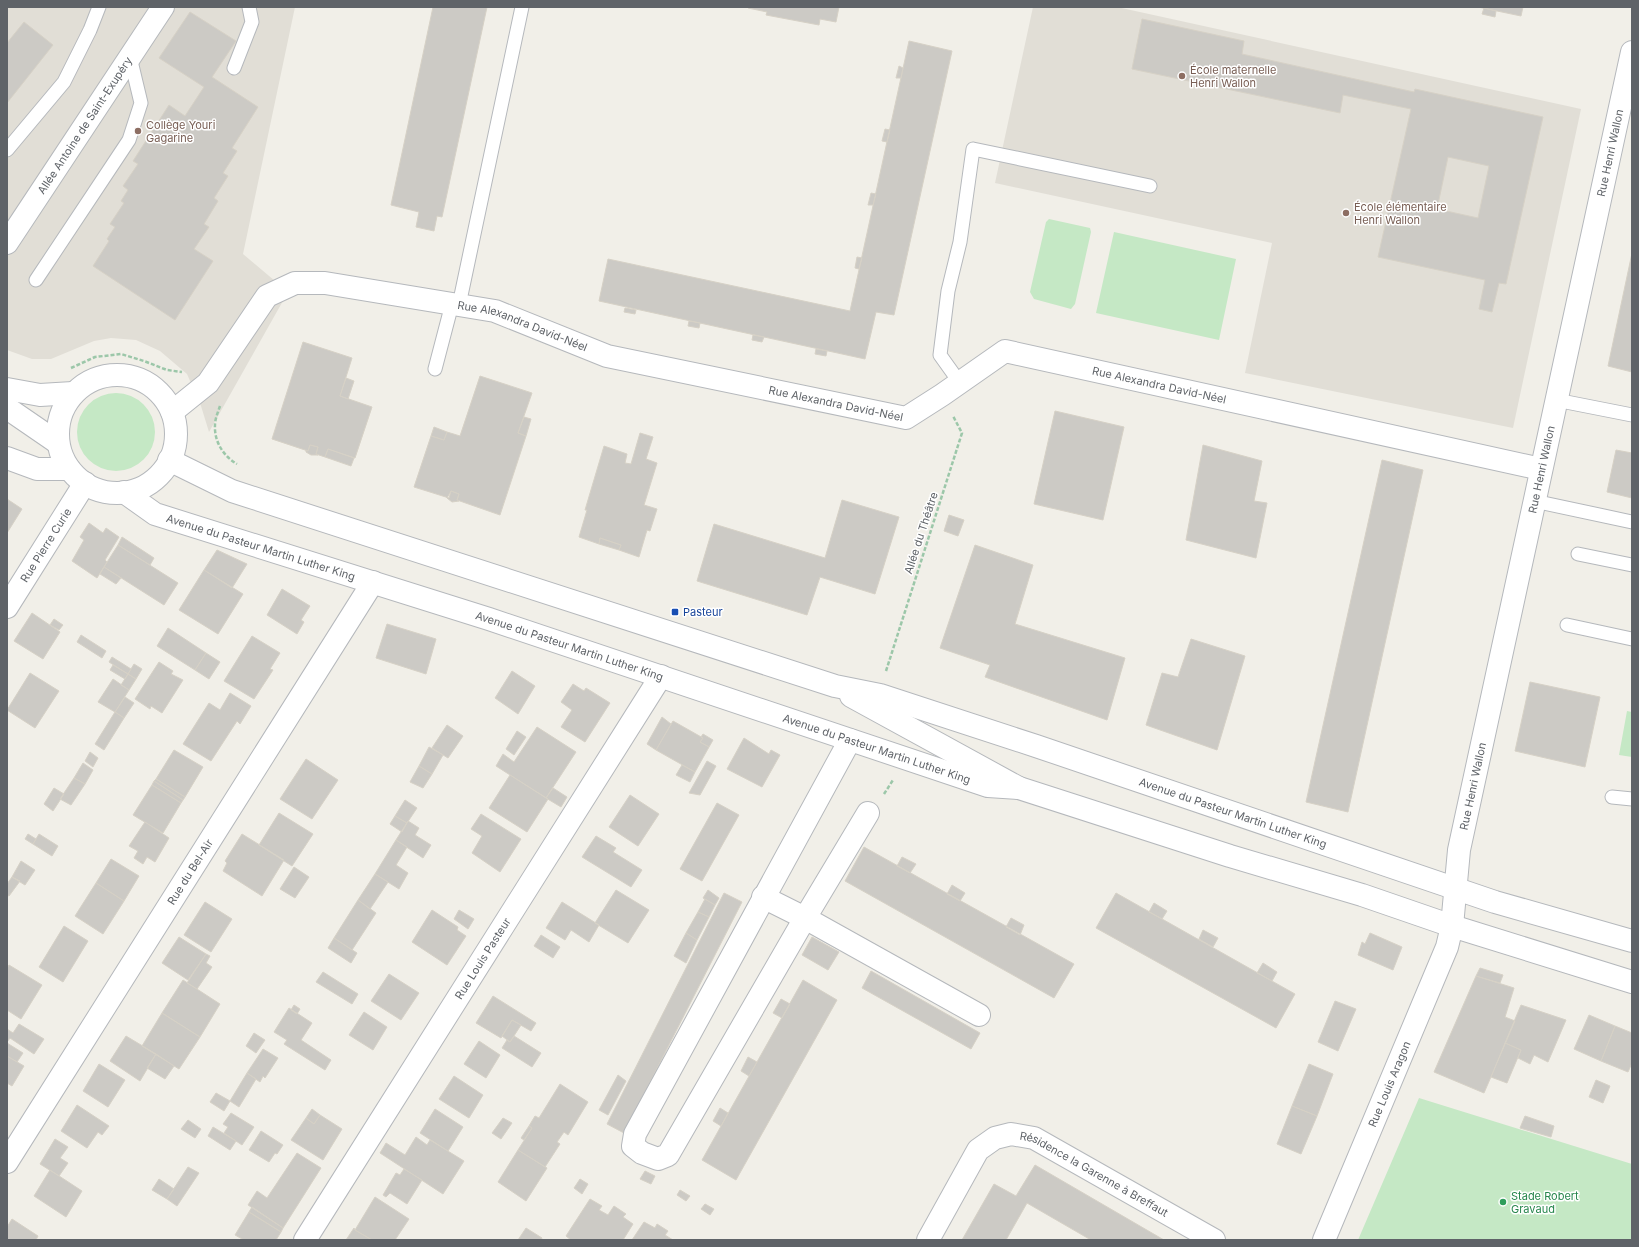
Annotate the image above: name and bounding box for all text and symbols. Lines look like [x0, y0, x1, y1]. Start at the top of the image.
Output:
street label: Allée Antoine de Saint-Exupéry [34, 54, 135, 197]
place label: École maternelle Henri Wallon [1190, 63, 1276, 90]
marker: École maternelle Henri Wallon [1177, 71, 1187, 81]
street label: Rue Henri Wallon [1594, 108, 1626, 198]
place label: Collège Youri Gagarine [146, 118, 215, 145]
marker: Collège Youri Gagarine [133, 126, 143, 136]
place label: École élémentaire Henri Wallon [1354, 200, 1447, 227]
marker: École élémentaire Henri Wallon [1341, 208, 1351, 218]
street label: Rue Alexandra David-Néel [456, 298, 589, 354]
street label: Rue Alexandra David-Néel [1091, 363, 1228, 406]
street label: Rue Alexandra David-Néel [767, 383, 904, 424]
street label: Rue Henri Wallon [1525, 424, 1558, 515]
street label: Allée du Théâtre [901, 490, 941, 576]
street label: Rue Pierre Curie [17, 505, 74, 585]
street label: Avenue du Pasteur Martin Luther King [165, 511, 357, 584]
place label: Pasteur [683, 605, 723, 619]
marker: Pasteur [670, 607, 680, 617]
street label: Avenue du Pasteur Martin Luther King [474, 608, 665, 684]
street label: Avenue du Pasteur Martin Luther King [781, 711, 972, 787]
street label: Rue Henri Wallon [1457, 741, 1489, 831]
street label: Avenue du Pasteur Martin Luther King [1137, 775, 1329, 851]
street label: Rue du Bel-Air [164, 836, 216, 907]
street label: Rue Louis Pasteur [452, 915, 514, 1002]
street label: Rue Louis Aragon [1365, 1039, 1414, 1129]
street label: Résidence la Garenne à Breffaut [1019, 1129, 1171, 1220]
place label: Stade Robert Gravaud [1511, 1189, 1579, 1216]
marker: Stade Robert Gravaud [1498, 1197, 1508, 1207]

